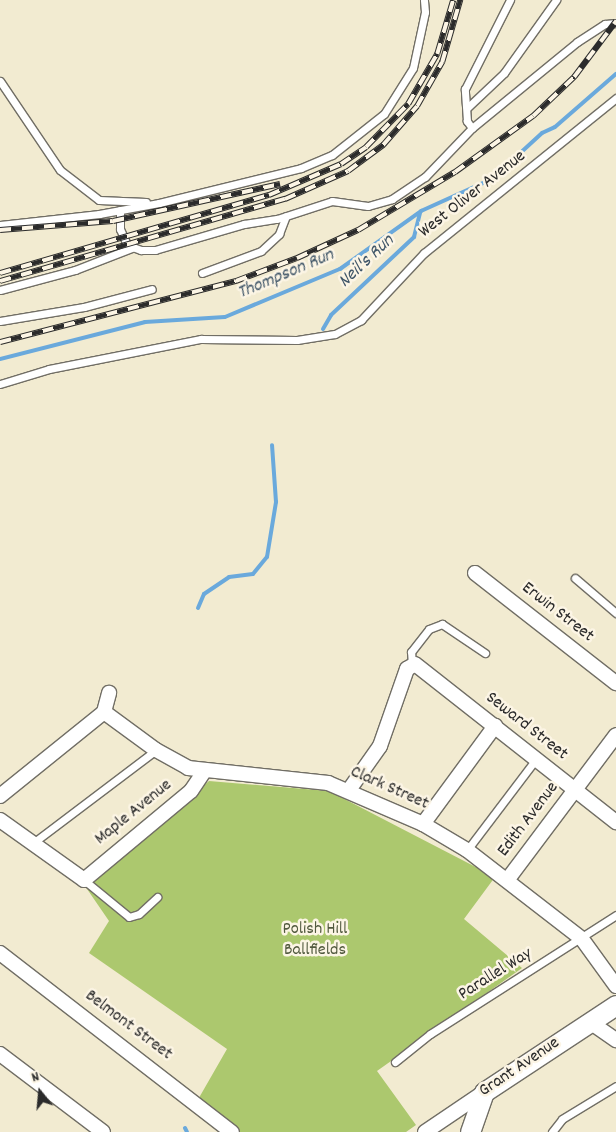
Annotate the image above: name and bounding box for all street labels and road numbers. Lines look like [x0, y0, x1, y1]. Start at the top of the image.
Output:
street label: West Oliver Avenue [415, 146, 531, 244]
street label: Erwin Street [517, 578, 597, 648]
street label: Seward Street [480, 688, 572, 766]
street label: Clark Street [346, 762, 432, 816]
street label: Maple Avenue [91, 775, 177, 851]
street label: Edith Avenue [494, 778, 564, 862]
street label: Parallel Way [455, 944, 537, 1006]
street label: Belmont Street [80, 986, 176, 1066]
street label: Grant Avenue [476, 1033, 564, 1103]

